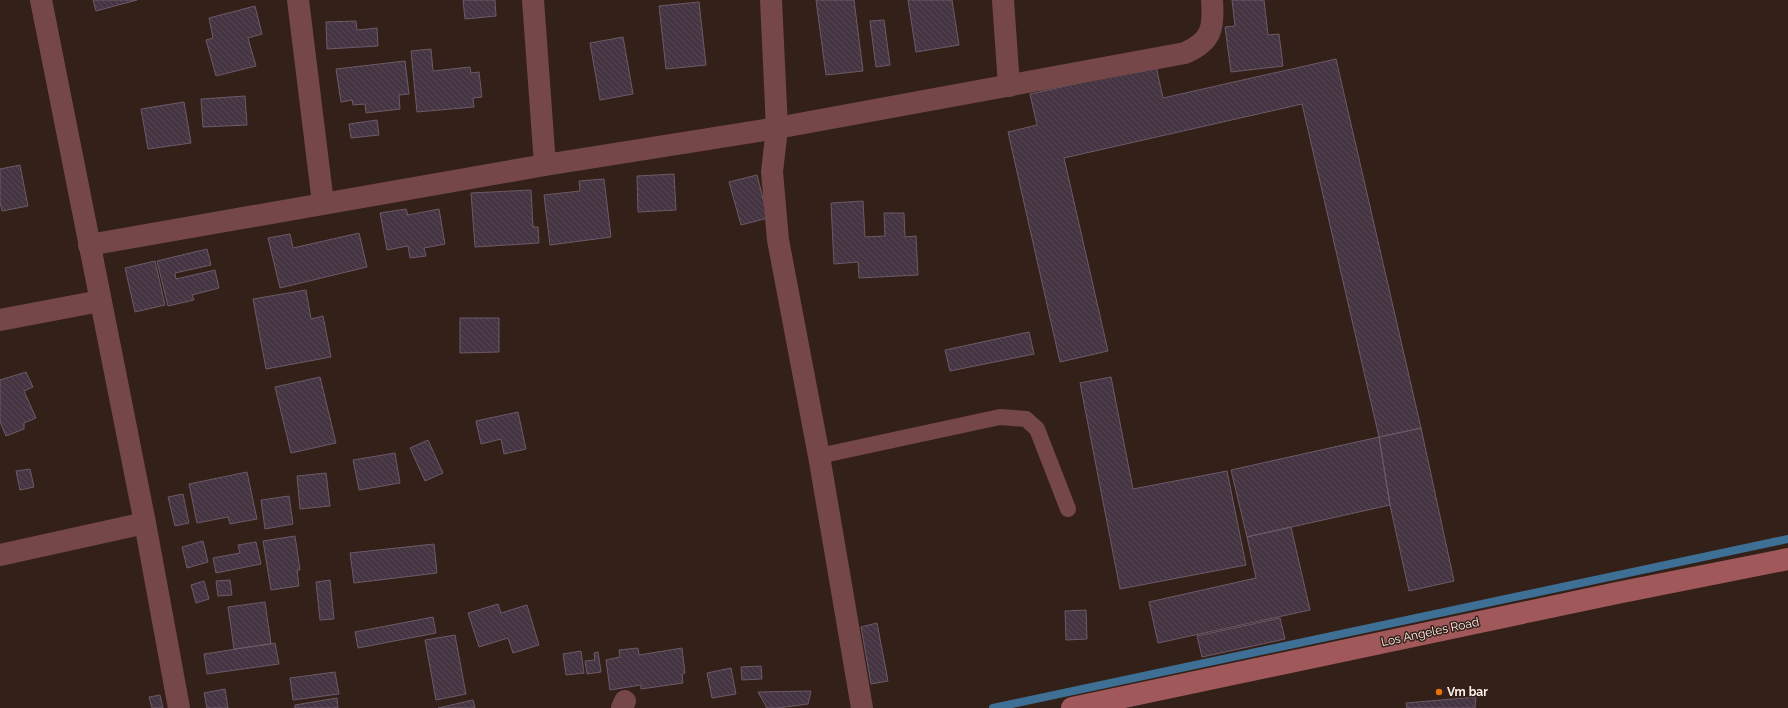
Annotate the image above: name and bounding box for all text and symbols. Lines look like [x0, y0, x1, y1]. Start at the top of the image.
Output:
street label: Los Angeles Road [1380, 615, 1480, 649]
place label: Vm bar [1447, 685, 1488, 699]
marker: Vm bar [1434, 687, 1444, 697]

